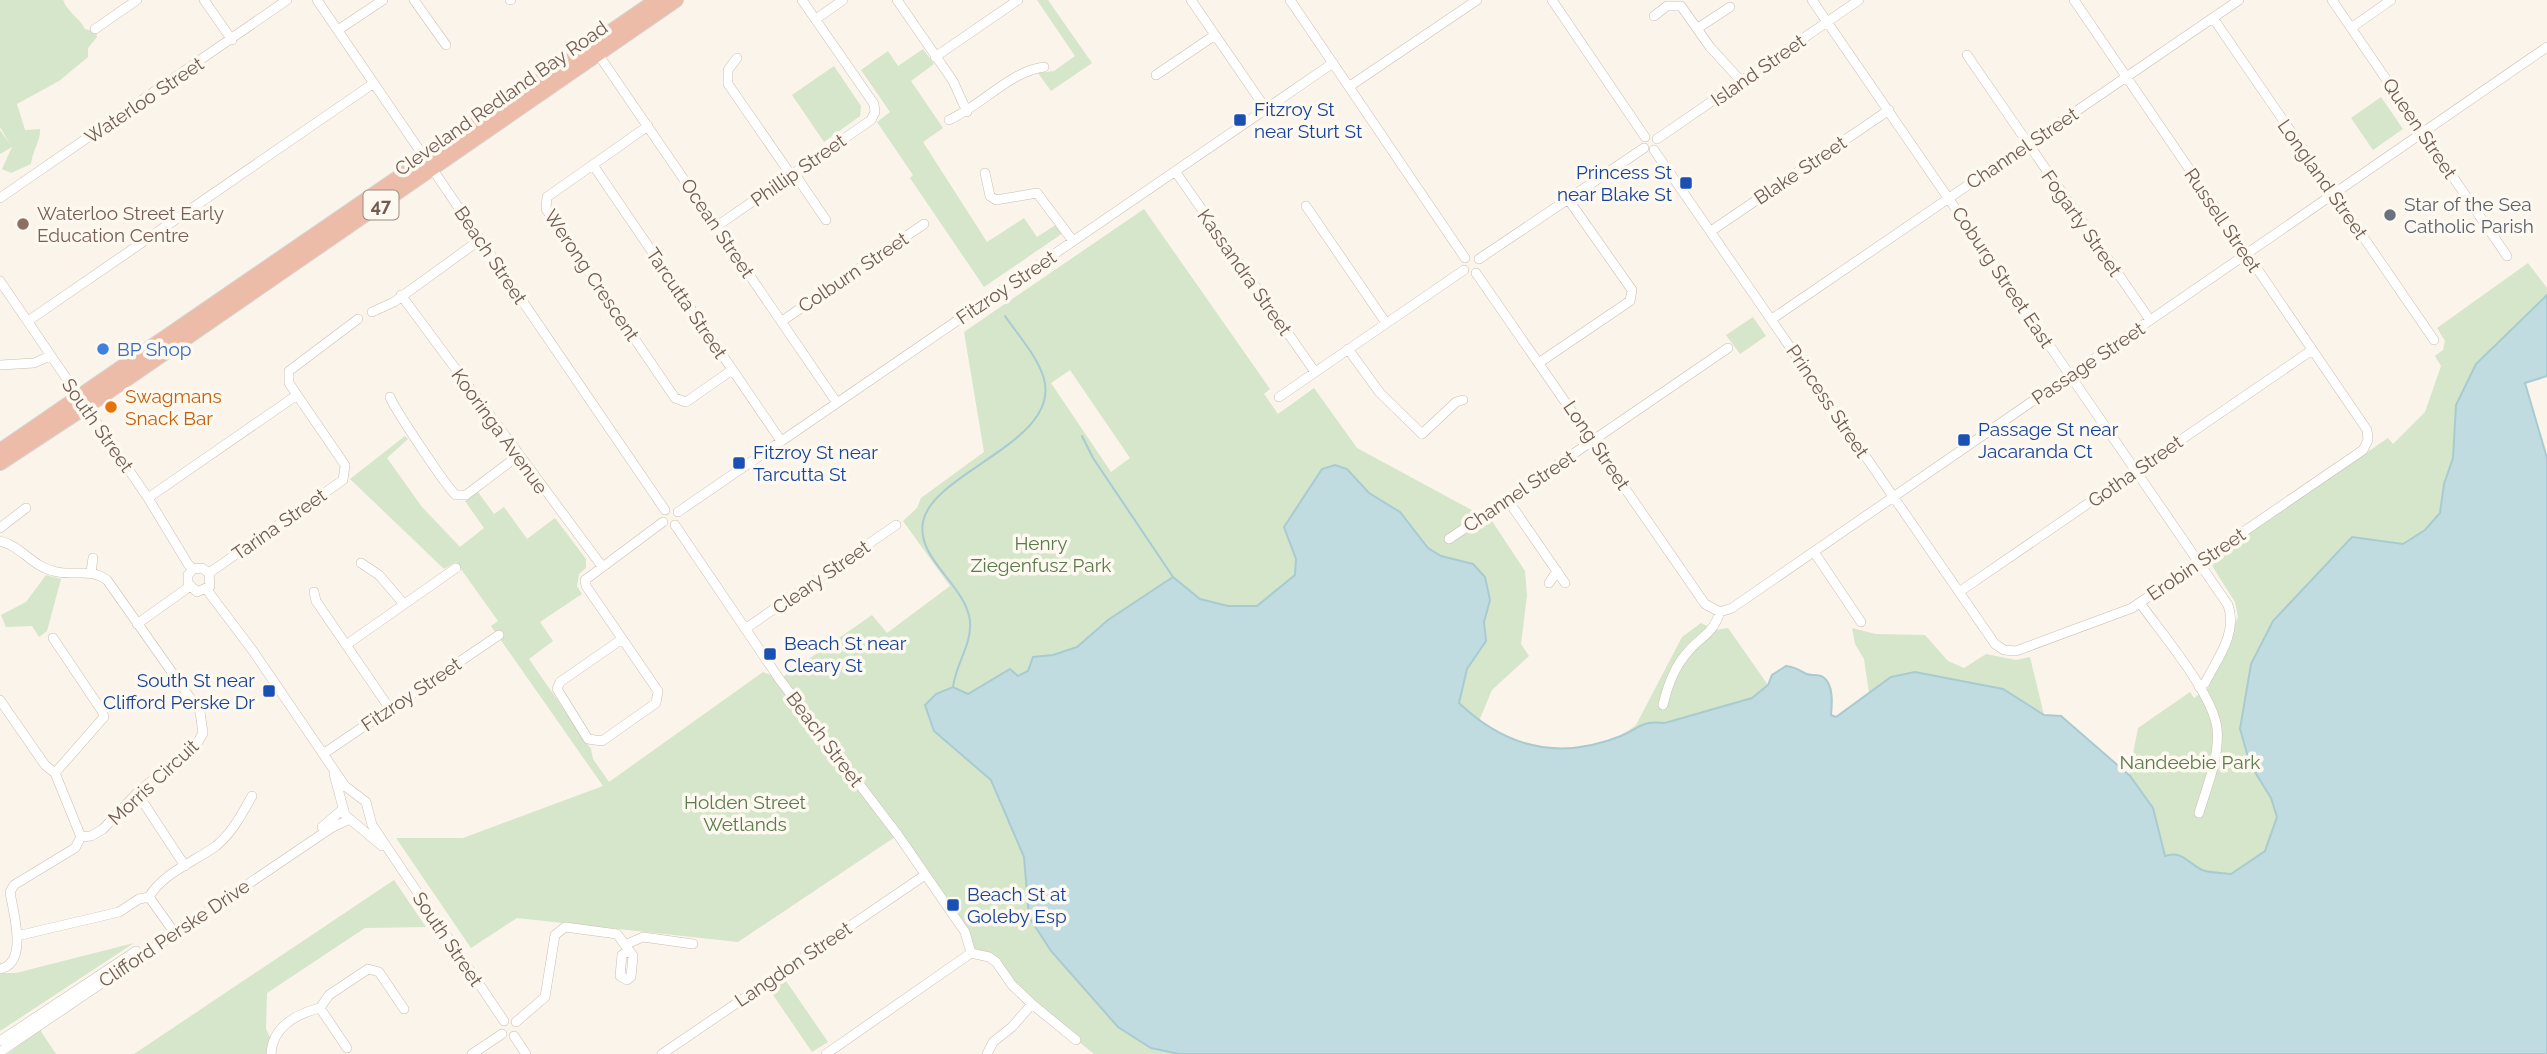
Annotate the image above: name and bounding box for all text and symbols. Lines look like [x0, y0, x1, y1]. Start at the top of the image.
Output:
street label: Cleveland Redland Bay Road [390, 16, 612, 180]
street label: Island Street [1707, 29, 1810, 110]
street label: Waterloo Street [80, 52, 208, 148]
street label: Queen Street [2378, 74, 2462, 183]
place label: Fitzroy St near Sturt St [1254, 98, 1363, 142]
street label: Channel Street [1962, 102, 2083, 193]
marker: Fitzroy St near Sturt St [1232, 112, 1248, 128]
street label: Longland Street [2274, 115, 2373, 244]
street label: Phillip Street [746, 129, 850, 211]
street label: Blake Street [1750, 131, 1851, 209]
place label: Princess St near Blake St [1557, 161, 1673, 205]
street label: Russell Street [2180, 164, 2266, 277]
street label: Fogarty Street [2037, 166, 2127, 281]
street label: Ocean Street [677, 174, 760, 282]
marker: Princess St near Blake St [1678, 175, 1694, 191]
road number: 47 [364, 190, 398, 220]
place label: Star of the Sea Catholic Parish [2404, 193, 2534, 237]
place label: Waterloo Street Early Education Centre [37, 202, 224, 246]
street label: Beach Street [450, 202, 532, 309]
street label: Coburg Street East [1948, 202, 2059, 352]
street label: Werong Crescent [540, 205, 644, 345]
street label: Kassandra Street [1193, 205, 1297, 340]
marker: Star of the Sea Catholic Parish [2382, 207, 2398, 223]
marker: Waterloo Street Early Education Centre [15, 216, 31, 232]
street label: Colburn Street [794, 227, 913, 317]
street label: Tarcutta Street [642, 244, 732, 363]
street label: Fitzroy Street [952, 245, 1061, 328]
street label: Passage Street [2027, 317, 2149, 409]
place label: BP Shop [117, 338, 191, 360]
marker: BP Shop [95, 341, 111, 357]
street label: Princess Street [1782, 341, 1874, 462]
street label: Kooringa Avenue [447, 364, 553, 498]
street label: South Street [58, 374, 139, 477]
place label: Swagmans Snack Bar [125, 385, 222, 429]
street label: Long Street [1559, 396, 1635, 494]
marker: Swagmans Snack Bar [103, 399, 119, 415]
place label: Passage St near Jacaranda Ct [1978, 418, 2119, 462]
street label: Gotha Street [2084, 430, 2187, 512]
marker: Passage St near Jacaranda Ct [1956, 432, 1972, 448]
place label: Fitzroy St near Tarcutta St [753, 441, 878, 485]
street label: Channel Street [1459, 445, 1580, 536]
marker: Fitzroy St near Tarcutta St [731, 455, 747, 471]
street label: Tarina Street [228, 483, 331, 564]
street label: Erobin Street [2143, 523, 2250, 605]
park label: Henry Ziegenfusz Park [971, 532, 1111, 576]
street label: Cleary Street [768, 535, 874, 619]
place label: Beach St near Cleary St [784, 632, 907, 676]
marker: Beach St near Cleary St [762, 646, 778, 662]
street label: Fitzroy Street [357, 652, 466, 735]
place label: South St near Clifford Perske Dr [103, 669, 255, 713]
marker: South St near Clifford Perske Dr [261, 683, 277, 699]
street label: Beach Street [782, 687, 868, 791]
street label: Morris Circuit [103, 734, 203, 829]
park label: Nandeebie Park [2120, 751, 2260, 773]
park label: Holden Street Wetlands [684, 791, 807, 835]
street label: Clifford Perske Drive [94, 874, 254, 992]
place label: Beach St at Goleby Esp [967, 883, 1067, 927]
street label: South Street [408, 888, 488, 991]
marker: Beach St at Goleby Esp [945, 897, 961, 913]
street label: Langdon Street [730, 917, 856, 1011]

